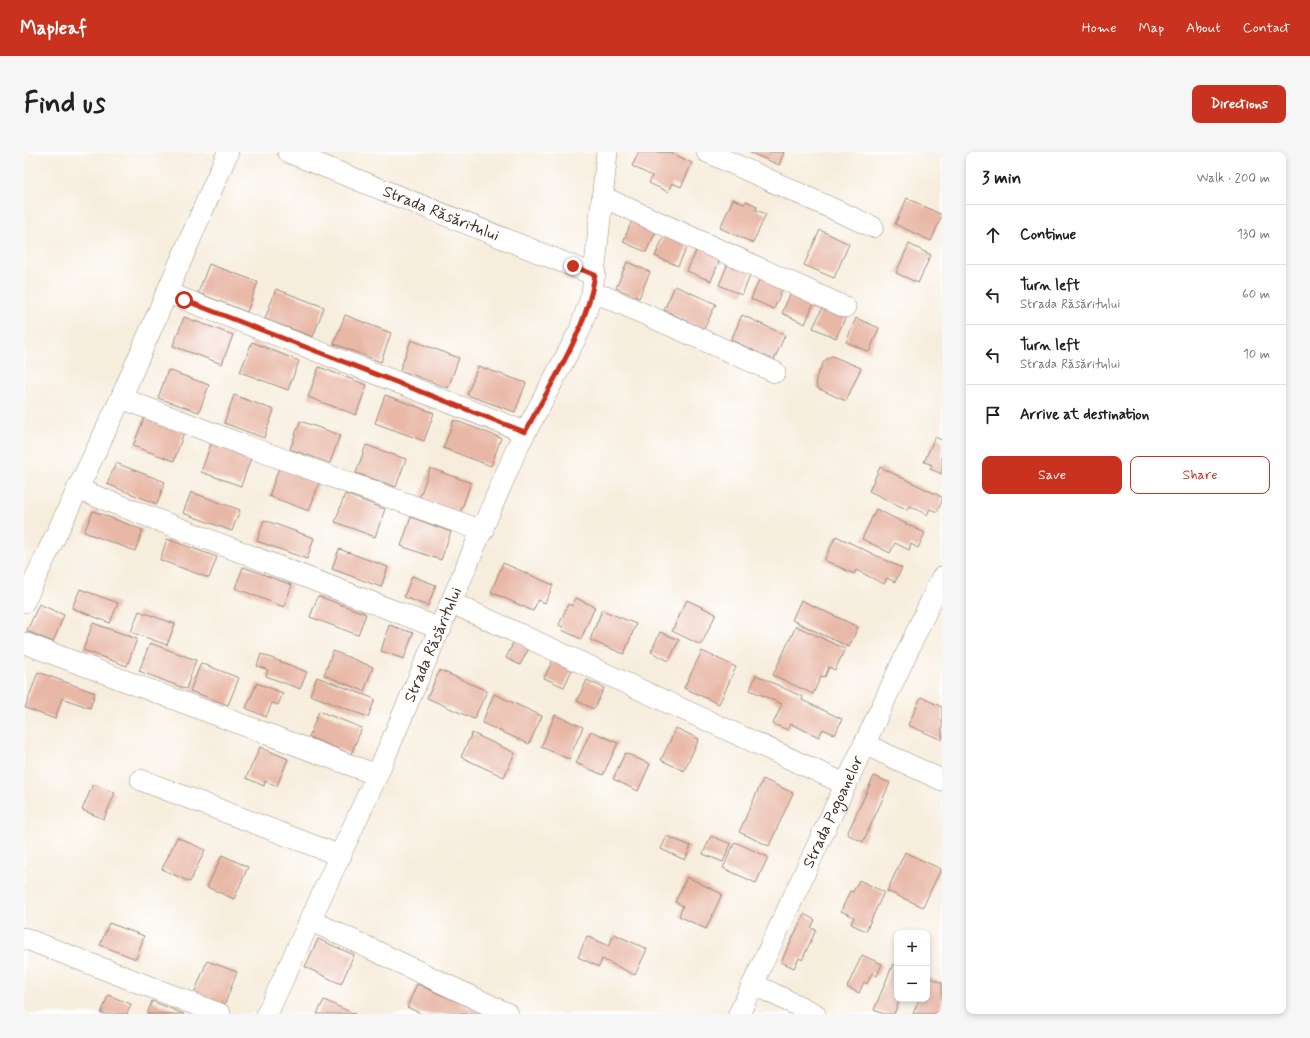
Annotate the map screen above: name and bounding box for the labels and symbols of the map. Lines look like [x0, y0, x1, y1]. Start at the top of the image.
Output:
street label: Strada Răsăritului [380, 181, 502, 246]
route end [564, 257, 582, 275]
route start [175, 291, 193, 309]
street label: Strada Răsăritului [399, 584, 467, 705]
street label: Strada Pogoanelor [798, 752, 868, 871]

